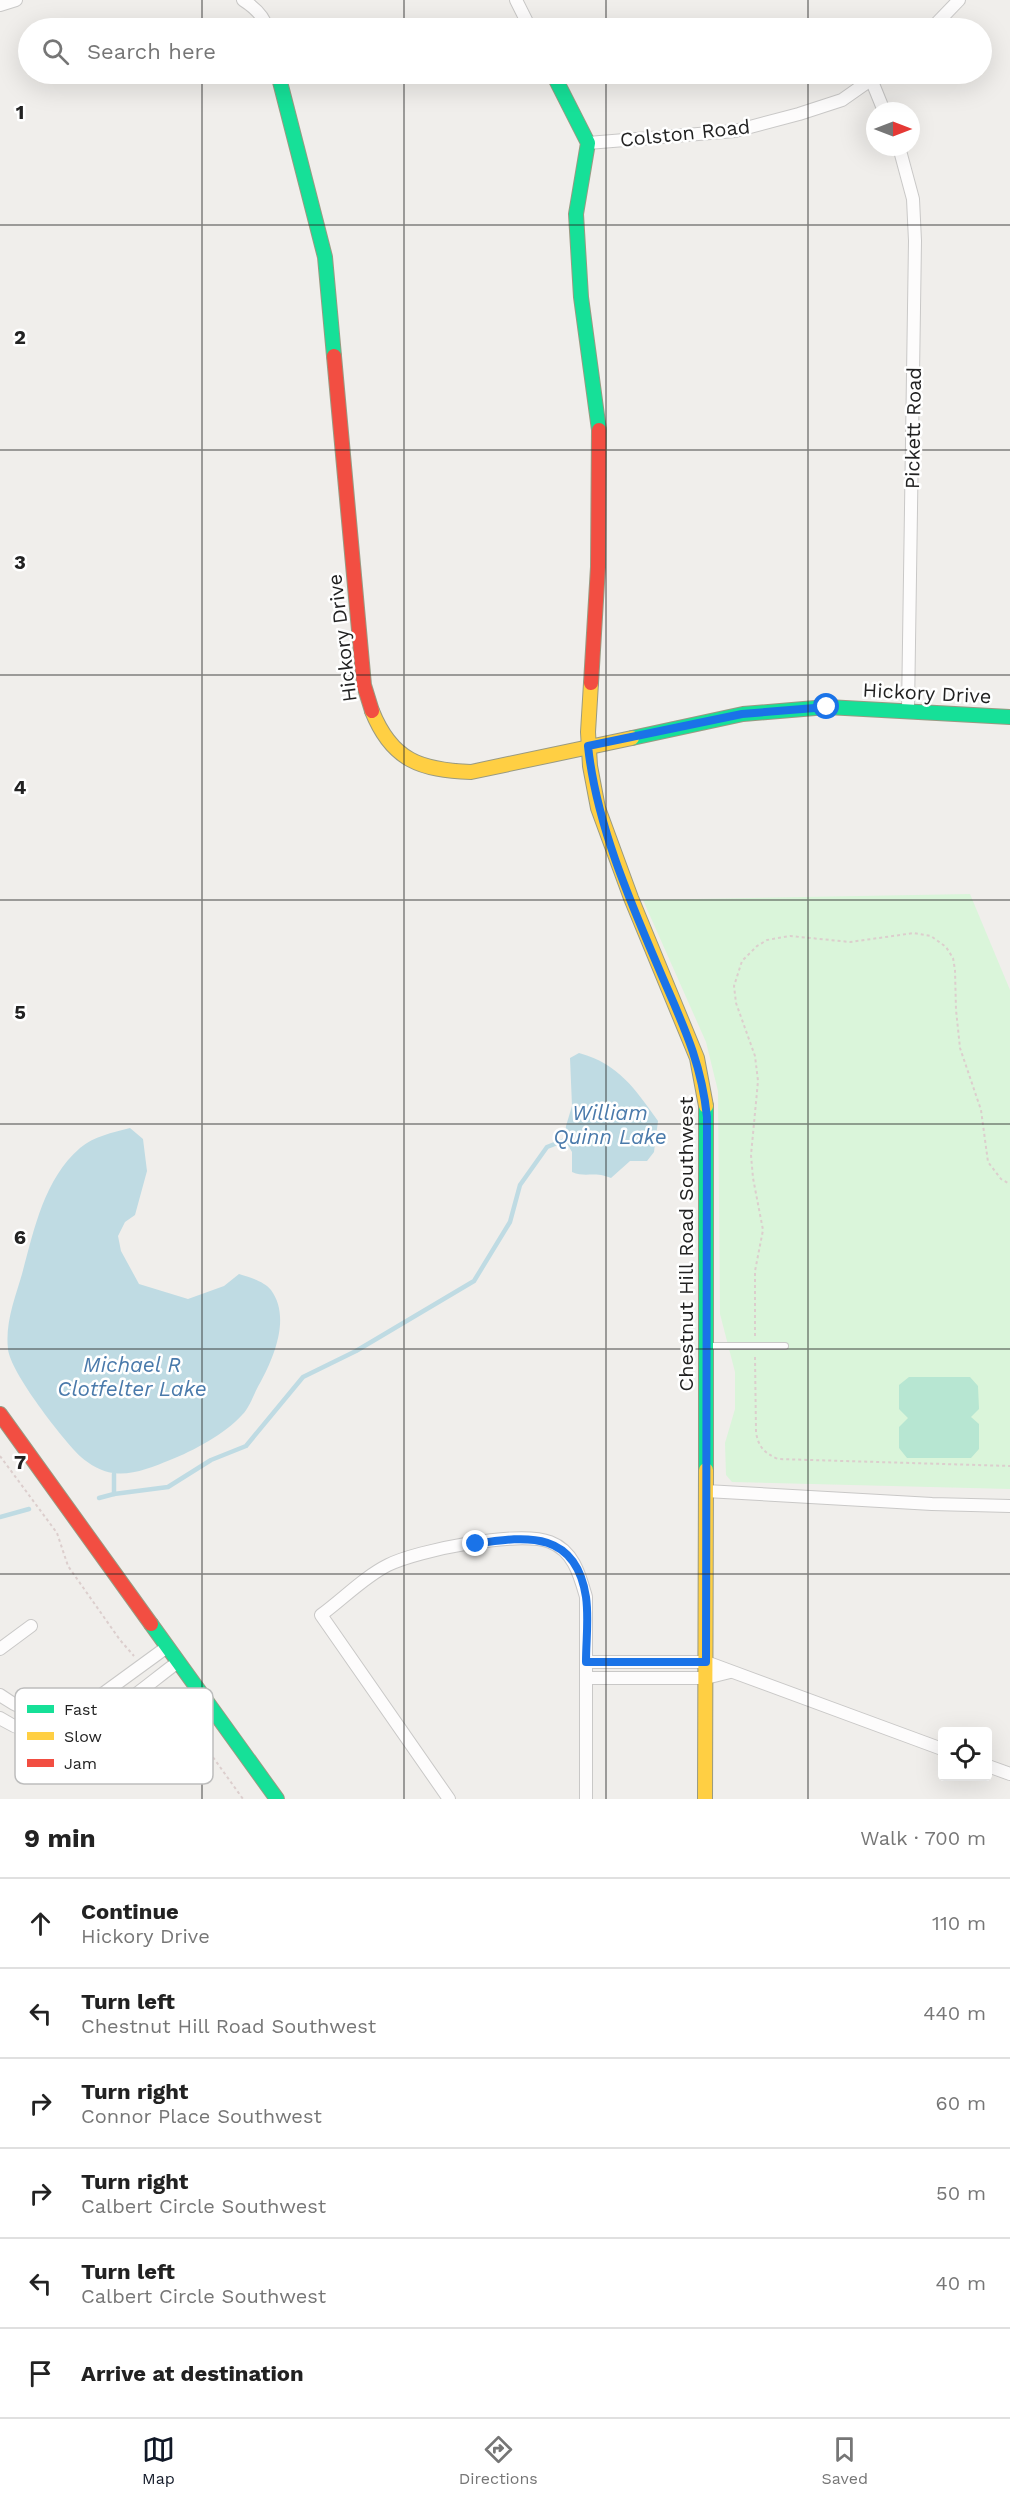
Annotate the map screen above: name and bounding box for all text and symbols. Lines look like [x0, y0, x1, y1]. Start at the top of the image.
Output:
search box [18, 18, 992, 84]
icon: search [39, 35, 72, 68]
text: Search here [87, 39, 216, 64]
text: 1 [16, 100, 24, 124]
north arrow [866, 102, 920, 156]
street label: Colston Road [619, 114, 751, 152]
text: 2 [14, 325, 26, 349]
street label: Pickett Road [900, 367, 926, 489]
text: 3 [14, 550, 26, 574]
street label: Hickory Drive [322, 573, 362, 703]
street label: Hickory Drive [862, 678, 992, 708]
route start [813, 693, 839, 719]
text: 4 [14, 775, 27, 799]
text: 5 [14, 1000, 26, 1024]
street label: Chestnut Hill Road Southwest [674, 1096, 698, 1392]
water label: William Quinn Lake [553, 1100, 667, 1149]
text: 6 [14, 1225, 26, 1249]
water label: Michael R Clotfelter Lake [57, 1352, 207, 1401]
text: 7 [14, 1450, 26, 1474]
route end [462, 1530, 488, 1556]
legend [15, 1688, 213, 1784]
text: Fast [64, 1700, 97, 1719]
text: Slow [64, 1727, 102, 1746]
map controls [938, 1727, 992, 1781]
button: locate [938, 1727, 992, 1781]
text: Jam [64, 1754, 97, 1773]
text: 9 min [24, 1823, 96, 1853]
text: Walk · 700 m [860, 1826, 986, 1850]
text: Continue [81, 1899, 179, 1924]
icon: ahead [24, 1907, 57, 1940]
text: 110 m [932, 1911, 986, 1935]
text: Hickory Drive [81, 1924, 210, 1948]
text: Turn left [81, 1989, 175, 2014]
icon: left [24, 1997, 57, 2030]
text: 440 m [923, 2001, 986, 2025]
text: Chestnut Hill Road Southwest [81, 2014, 376, 2038]
text: Turn right [81, 2079, 188, 2104]
icon: right [24, 2087, 57, 2120]
text: 60 m [936, 2091, 986, 2115]
text: Connor Place Southwest [81, 2104, 322, 2128]
text: Turn right [81, 2169, 188, 2194]
icon: right [24, 2177, 57, 2210]
text: 50 m [936, 2181, 986, 2205]
text: Calbert Circle Southwest [81, 2194, 326, 2218]
text: Turn left [81, 2259, 175, 2284]
icon: left [24, 2267, 57, 2300]
text: 40 m [935, 2271, 986, 2295]
text: Calbert Circle Southwest [81, 2284, 326, 2308]
icon: arrive [24, 2357, 57, 2390]
text: Arrive at destination [81, 2361, 304, 2386]
tab: Map [142, 2433, 175, 2488]
tab: Directions [459, 2433, 538, 2488]
tab: Saved [822, 2433, 868, 2488]

